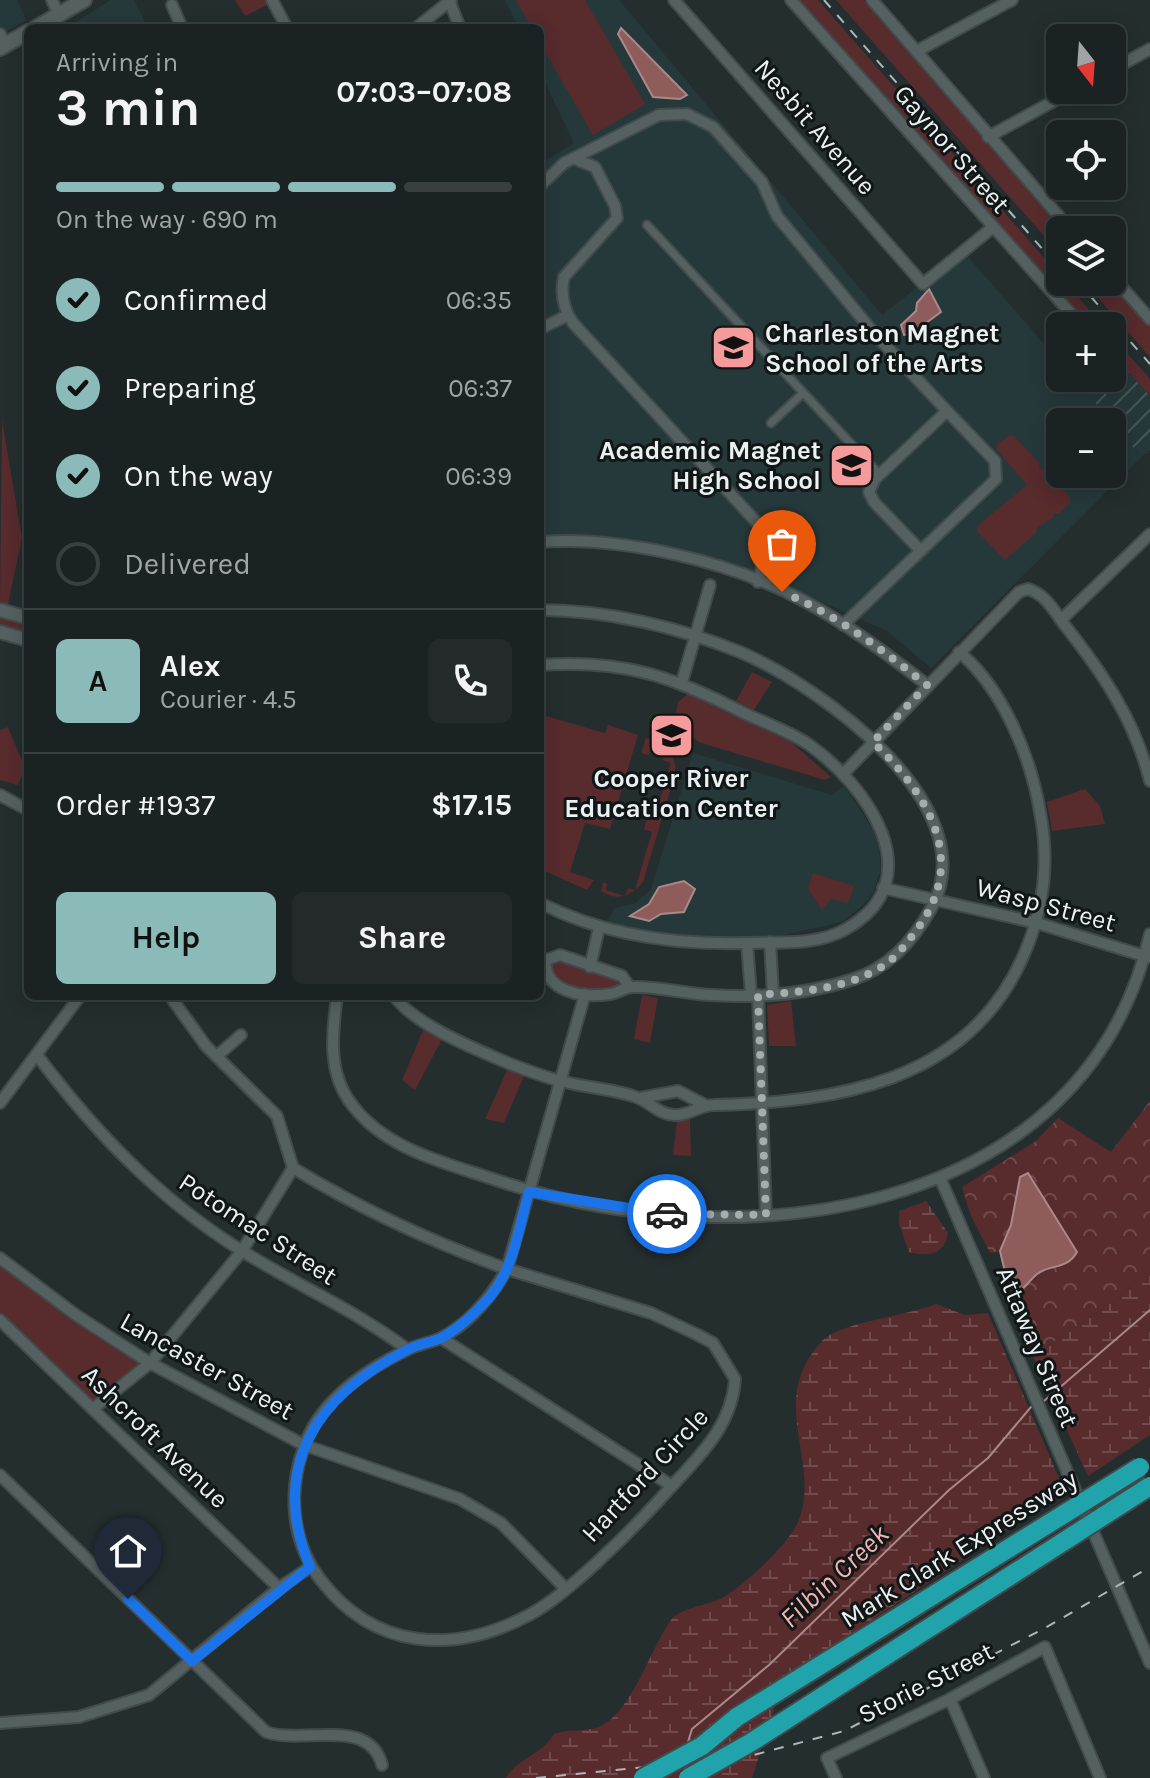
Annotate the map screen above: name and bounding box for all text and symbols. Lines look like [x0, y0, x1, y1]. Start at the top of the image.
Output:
north arrow [1046, 24, 1126, 104]
map controls [1046, 24, 1126, 488]
text: Arriving in [56, 47, 178, 78]
street label: Nesbit Avenue [748, 53, 882, 201]
text: 07:03–07:08 [336, 74, 512, 110]
text: 3 min [56, 77, 200, 138]
street label: Gaynor Street [888, 78, 1016, 220]
button: locate [1046, 120, 1126, 200]
text: On the way · 690 m [56, 204, 278, 235]
button: layers [1046, 216, 1126, 296]
icon: check [56, 278, 100, 322]
text: Confirmed [124, 282, 268, 318]
text: 06:35 [446, 285, 512, 316]
button: + [1046, 312, 1126, 392]
place label: Charleston Magnet School of the Arts [765, 318, 1000, 379]
school or university icon: Charleston Magnet School of the Arts [710, 324, 758, 372]
icon: check [56, 366, 100, 410]
text: Preparing [124, 370, 256, 406]
text: 06:37 [448, 373, 512, 404]
button: − [1046, 408, 1126, 488]
place label: Academic Magnet High School [599, 435, 821, 496]
school or university icon: Academic Magnet High School [828, 441, 876, 489]
icon: check [56, 454, 100, 498]
text: On the way [124, 458, 273, 494]
text: 06:39 [445, 461, 512, 492]
pin [748, 510, 816, 592]
icon: bag [760, 522, 804, 566]
text: Delivered [124, 546, 251, 582]
button: phone [428, 639, 512, 723]
text: Alex [160, 648, 220, 684]
text: A [89, 663, 107, 699]
text: Courier · 4.5 [160, 684, 297, 715]
school or university icon: Cooper River Education Center [647, 711, 695, 759]
place label: Cooper River Education Center [564, 763, 779, 824]
text: Order #1937 [56, 787, 215, 823]
text: $17.15 [431, 787, 512, 823]
street label: Wasp Street [973, 872, 1119, 939]
button: Help [56, 892, 276, 984]
button: Share [292, 892, 512, 984]
street label: Potomac Street [173, 1166, 343, 1292]
courier [627, 1174, 707, 1254]
icon: car [645, 1192, 689, 1236]
street label: Attaway Street [989, 1262, 1085, 1432]
street label: Lancaster Street [115, 1306, 299, 1427]
street label: Ashcroft Avenue [75, 1359, 235, 1515]
street label: Hartford Circle [575, 1401, 715, 1549]
street label: Mark Clark Expressway [835, 1464, 1083, 1634]
pin [94, 1517, 162, 1599]
water label: Filbin Creek [773, 1517, 896, 1635]
icon: home [106, 1529, 150, 1573]
street label: Storie Street [853, 1636, 999, 1730]

